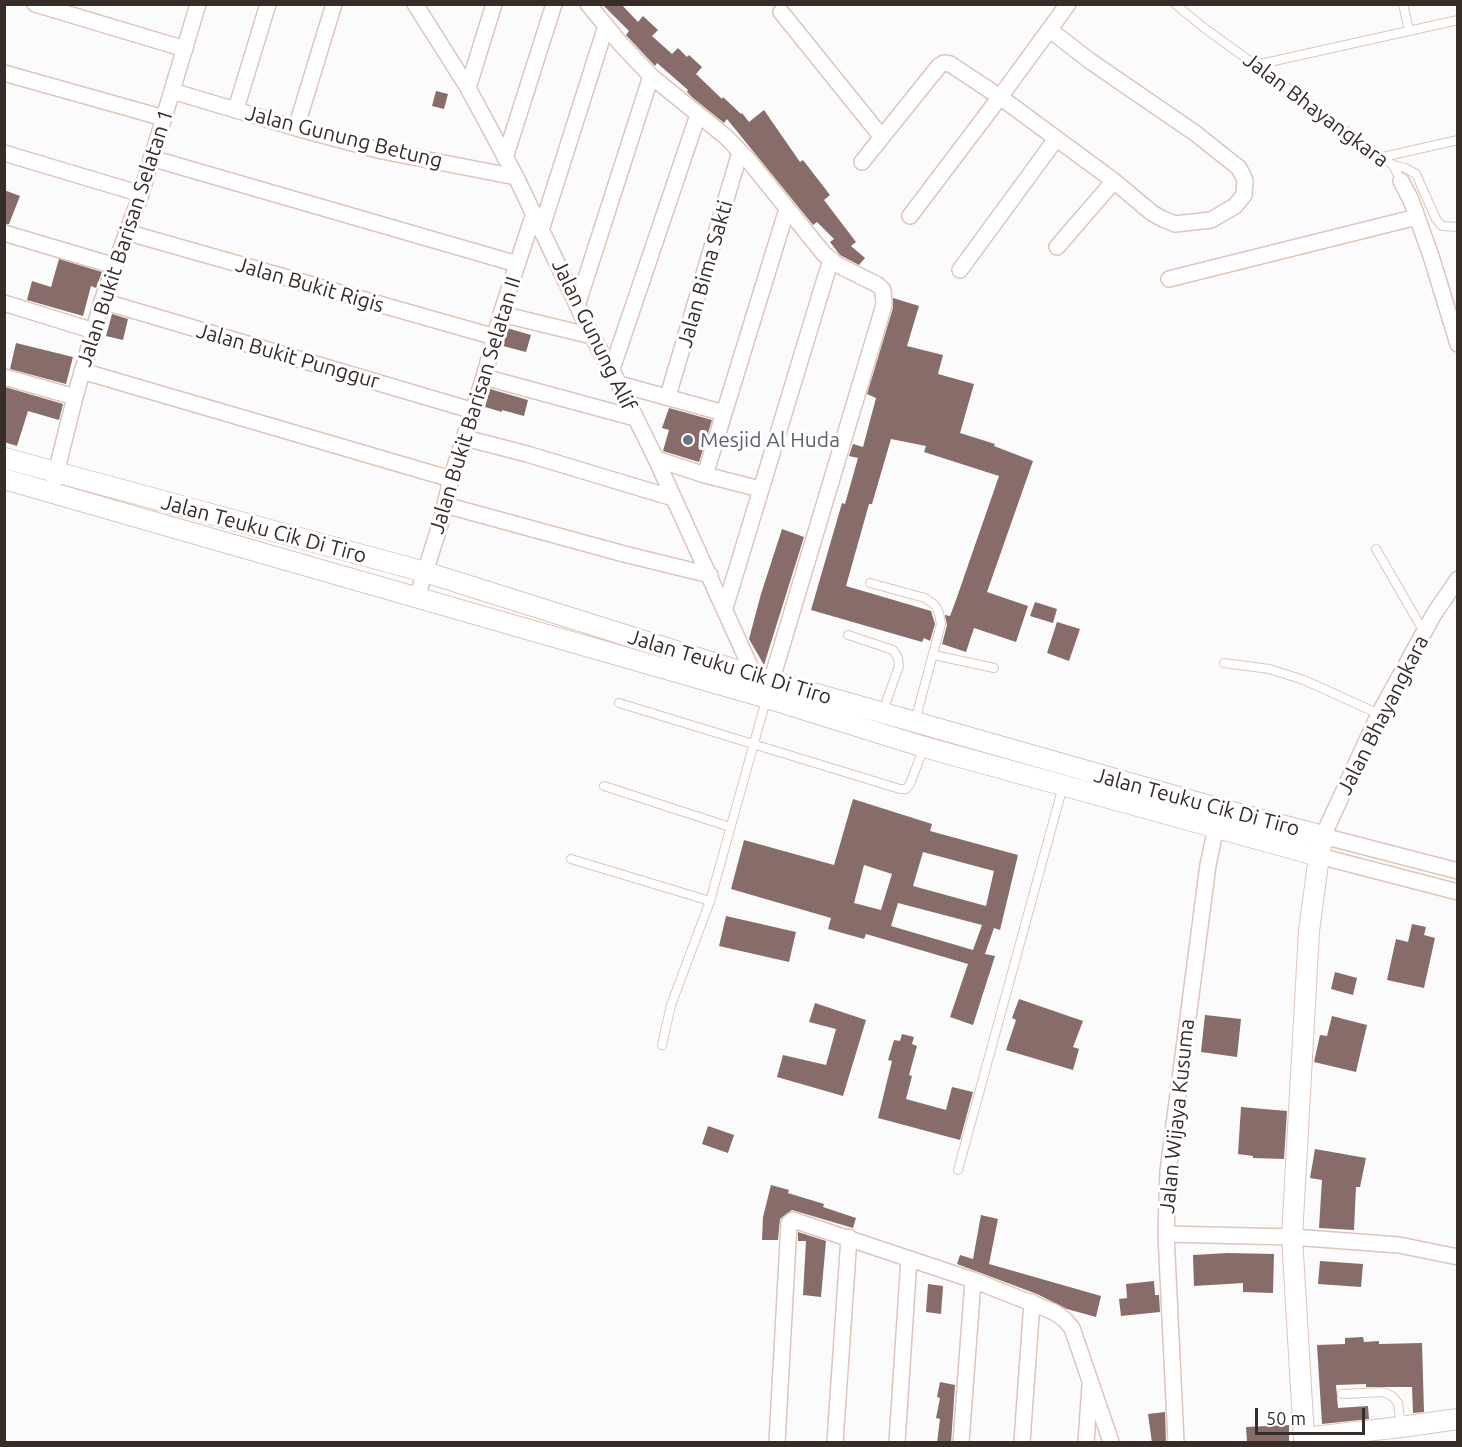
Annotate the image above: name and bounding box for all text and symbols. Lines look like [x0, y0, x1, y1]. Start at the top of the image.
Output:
street label: Jalan Bhayangkara [1238, 47, 1394, 173]
street label: Jalan Gunung Betung [243, 100, 445, 174]
street label: Jalan Bukit Barisan Selatan 1 [71, 106, 179, 370]
street label: Jalan Bima Sakti [672, 197, 738, 351]
street label: Jalan Bukit Rigis [233, 252, 387, 318]
street label: Jalan Gunung Alif [546, 255, 642, 415]
street label: Jalan Bukit Barisan Selatan II [424, 273, 526, 537]
street label: Jalan Bukit Punggur [194, 318, 382, 394]
place label: Mesjid Al Huda [700, 427, 840, 453]
marker: Mesjid Al Huda [681, 433, 695, 447]
street label: Jalan Teuku Cik Di Tiro [159, 489, 369, 569]
street label: Jalan Teuku Cik Di Tiro [625, 624, 835, 710]
street label: Jalan Bhayangkara [1332, 631, 1434, 799]
street label: Jalan Teuku Cik Di Tiro [1092, 762, 1302, 842]
street label: Jalan Wijaya Kusuma [1154, 1017, 1200, 1215]
scale bar [1258, 1396, 1368, 1434]
text: 50 m [1266, 1408, 1306, 1428]

